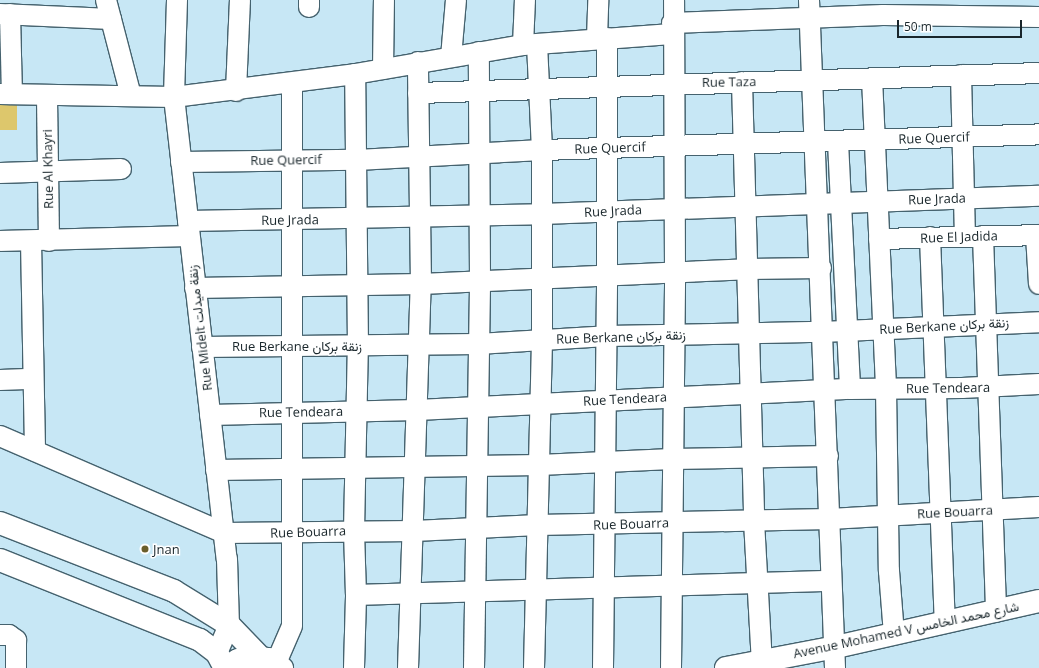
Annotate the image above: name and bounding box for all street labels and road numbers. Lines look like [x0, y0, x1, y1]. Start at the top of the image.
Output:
street label: Rue Taza [702, 74, 756, 90]
street label: Rue Al Khayri [40, 129, 56, 209]
street label: Rue Quercif [898, 129, 970, 147]
street label: Rue Quercif [574, 139, 646, 157]
street label: Rue Quercif [250, 152, 322, 168]
street label: Rue Jrada [908, 190, 966, 208]
street label: Rue Jrada [584, 202, 642, 220]
street label: Rue Jrada [261, 212, 319, 228]
street label: Rue El Jadida [920, 228, 998, 246]
street label: Rue Midelt زنقة ميدلت [185, 264, 215, 392]
street label: Rue Berkane زنقة بركان [879, 315, 1009, 337]
street label: Rue Berkane زنقة بركان [556, 327, 686, 347]
street label: Rue Berkane زنقة بركان [232, 338, 362, 354]
street label: Rue Tendeara [906, 379, 990, 397]
street label: Rue Tendeara [583, 389, 667, 409]
street label: Rue Tendeara [259, 403, 343, 421]
street label: Rue Bouarra [917, 502, 993, 522]
street label: Rue Bouarra [593, 515, 669, 533]
street label: Rue Bouarra [270, 523, 346, 541]
street label: Avenue Mohamed V شارع محمد الخامس [792, 598, 1020, 662]

